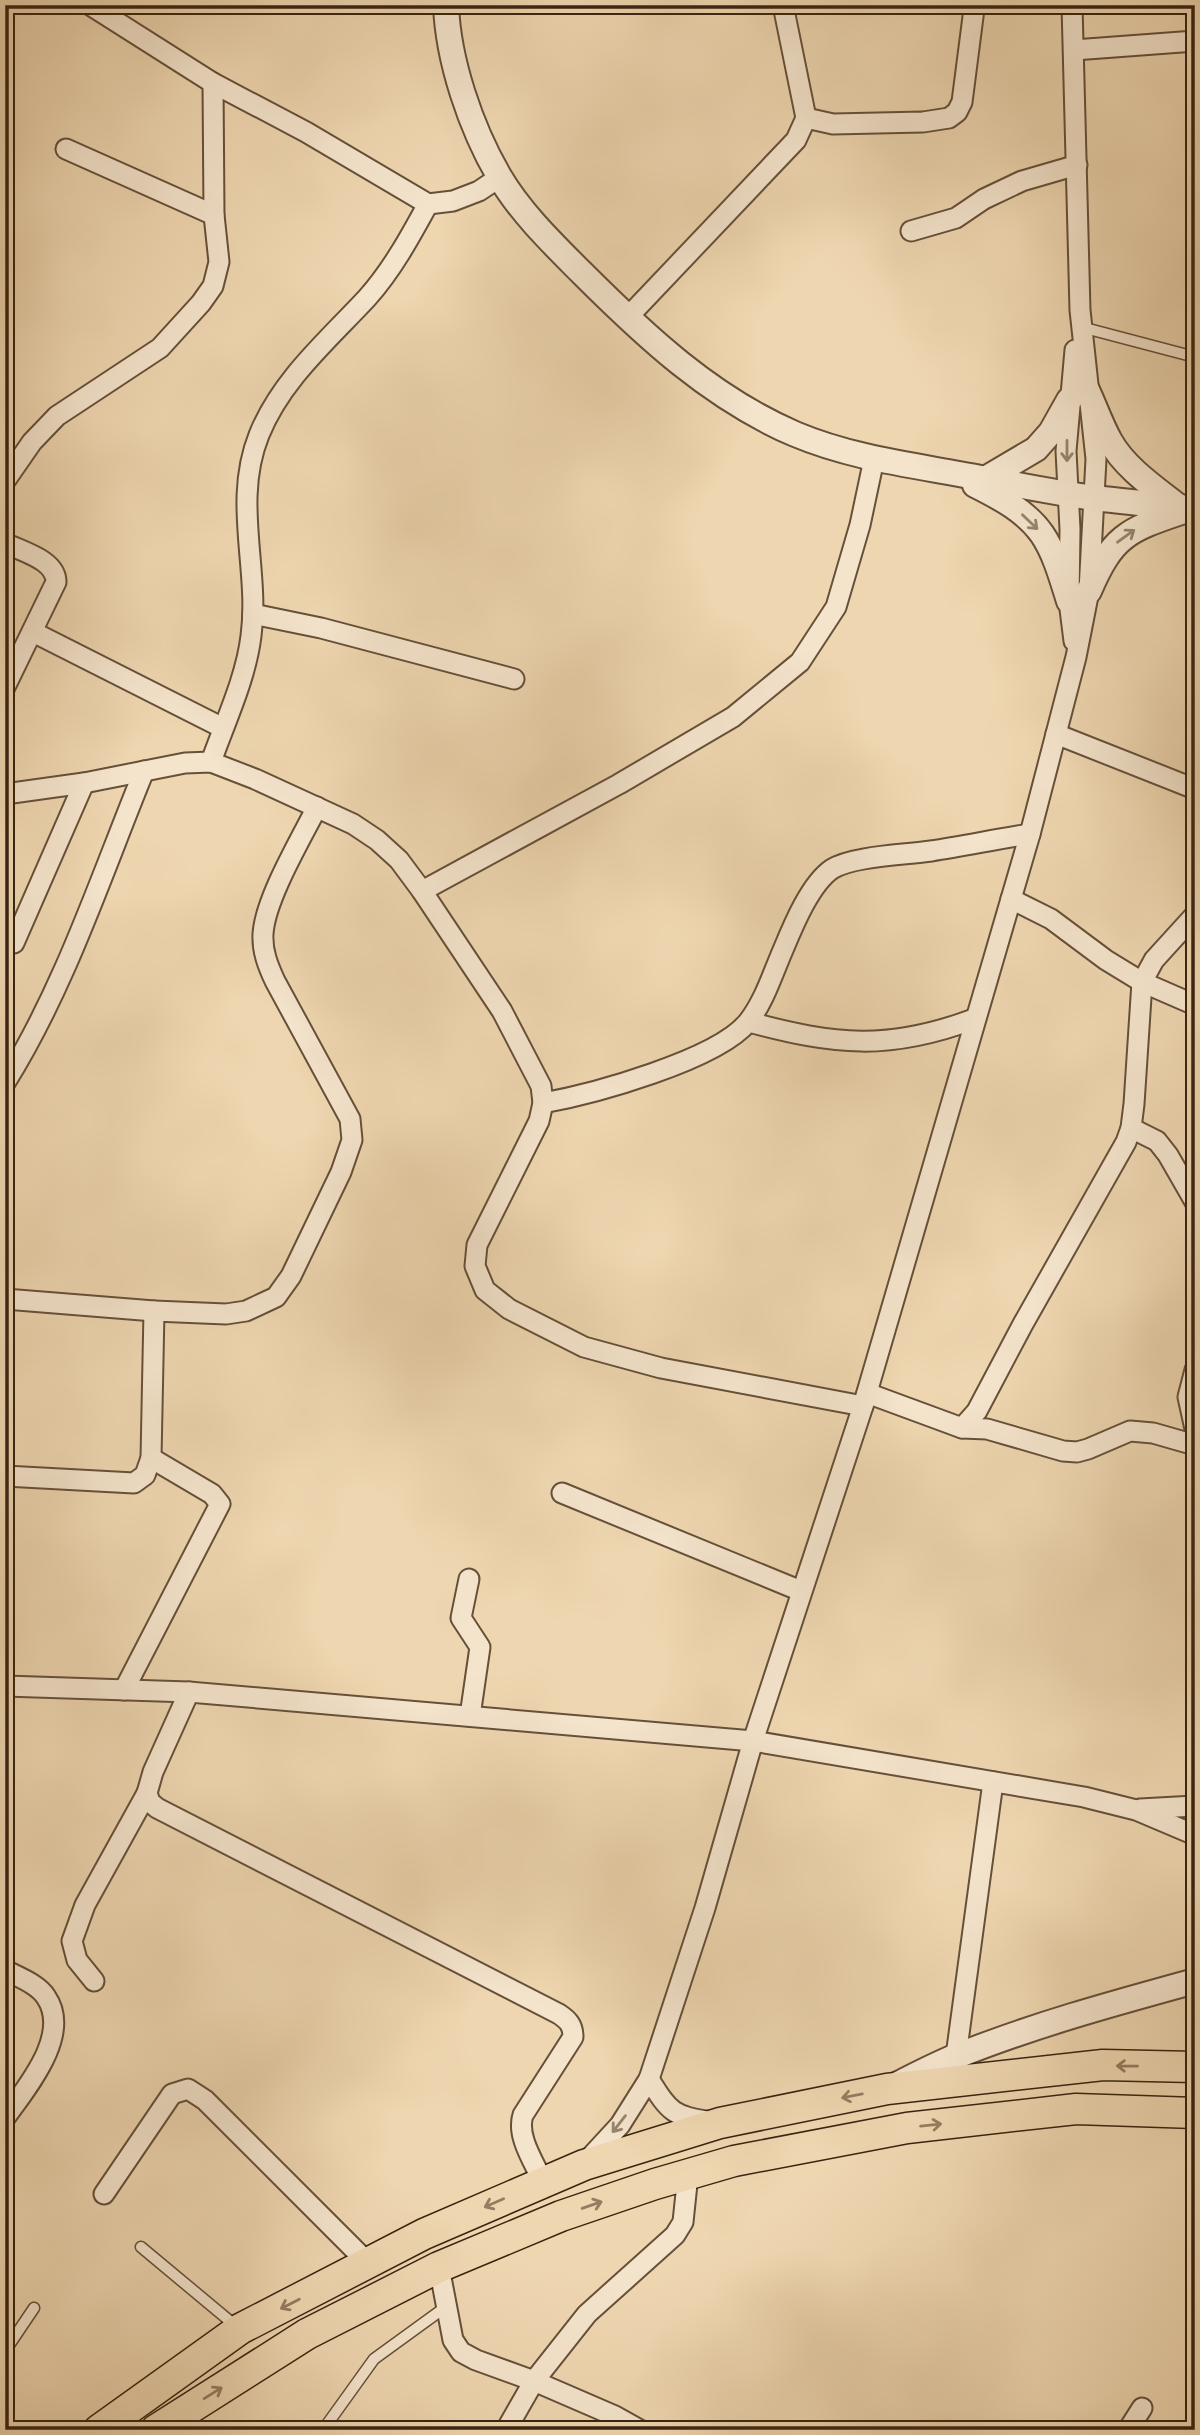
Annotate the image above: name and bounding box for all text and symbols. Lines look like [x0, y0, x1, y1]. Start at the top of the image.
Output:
one-way arrow [1060, 440, 1074, 463]
one-way arrow [1021, 514, 1038, 531]
one-way arrow [1116, 528, 1135, 543]
one-way arrow [1115, 2059, 1138, 2072]
one-way arrow [841, 2090, 864, 2104]
one-way arrow [611, 2114, 626, 2133]
one-way arrow [920, 2118, 942, 2131]
one-way arrow [484, 2197, 506, 2210]
one-way arrow [580, 2198, 602, 2210]
one-way arrow [281, 2297, 301, 2311]
one-way arrow [203, 2386, 223, 2400]

